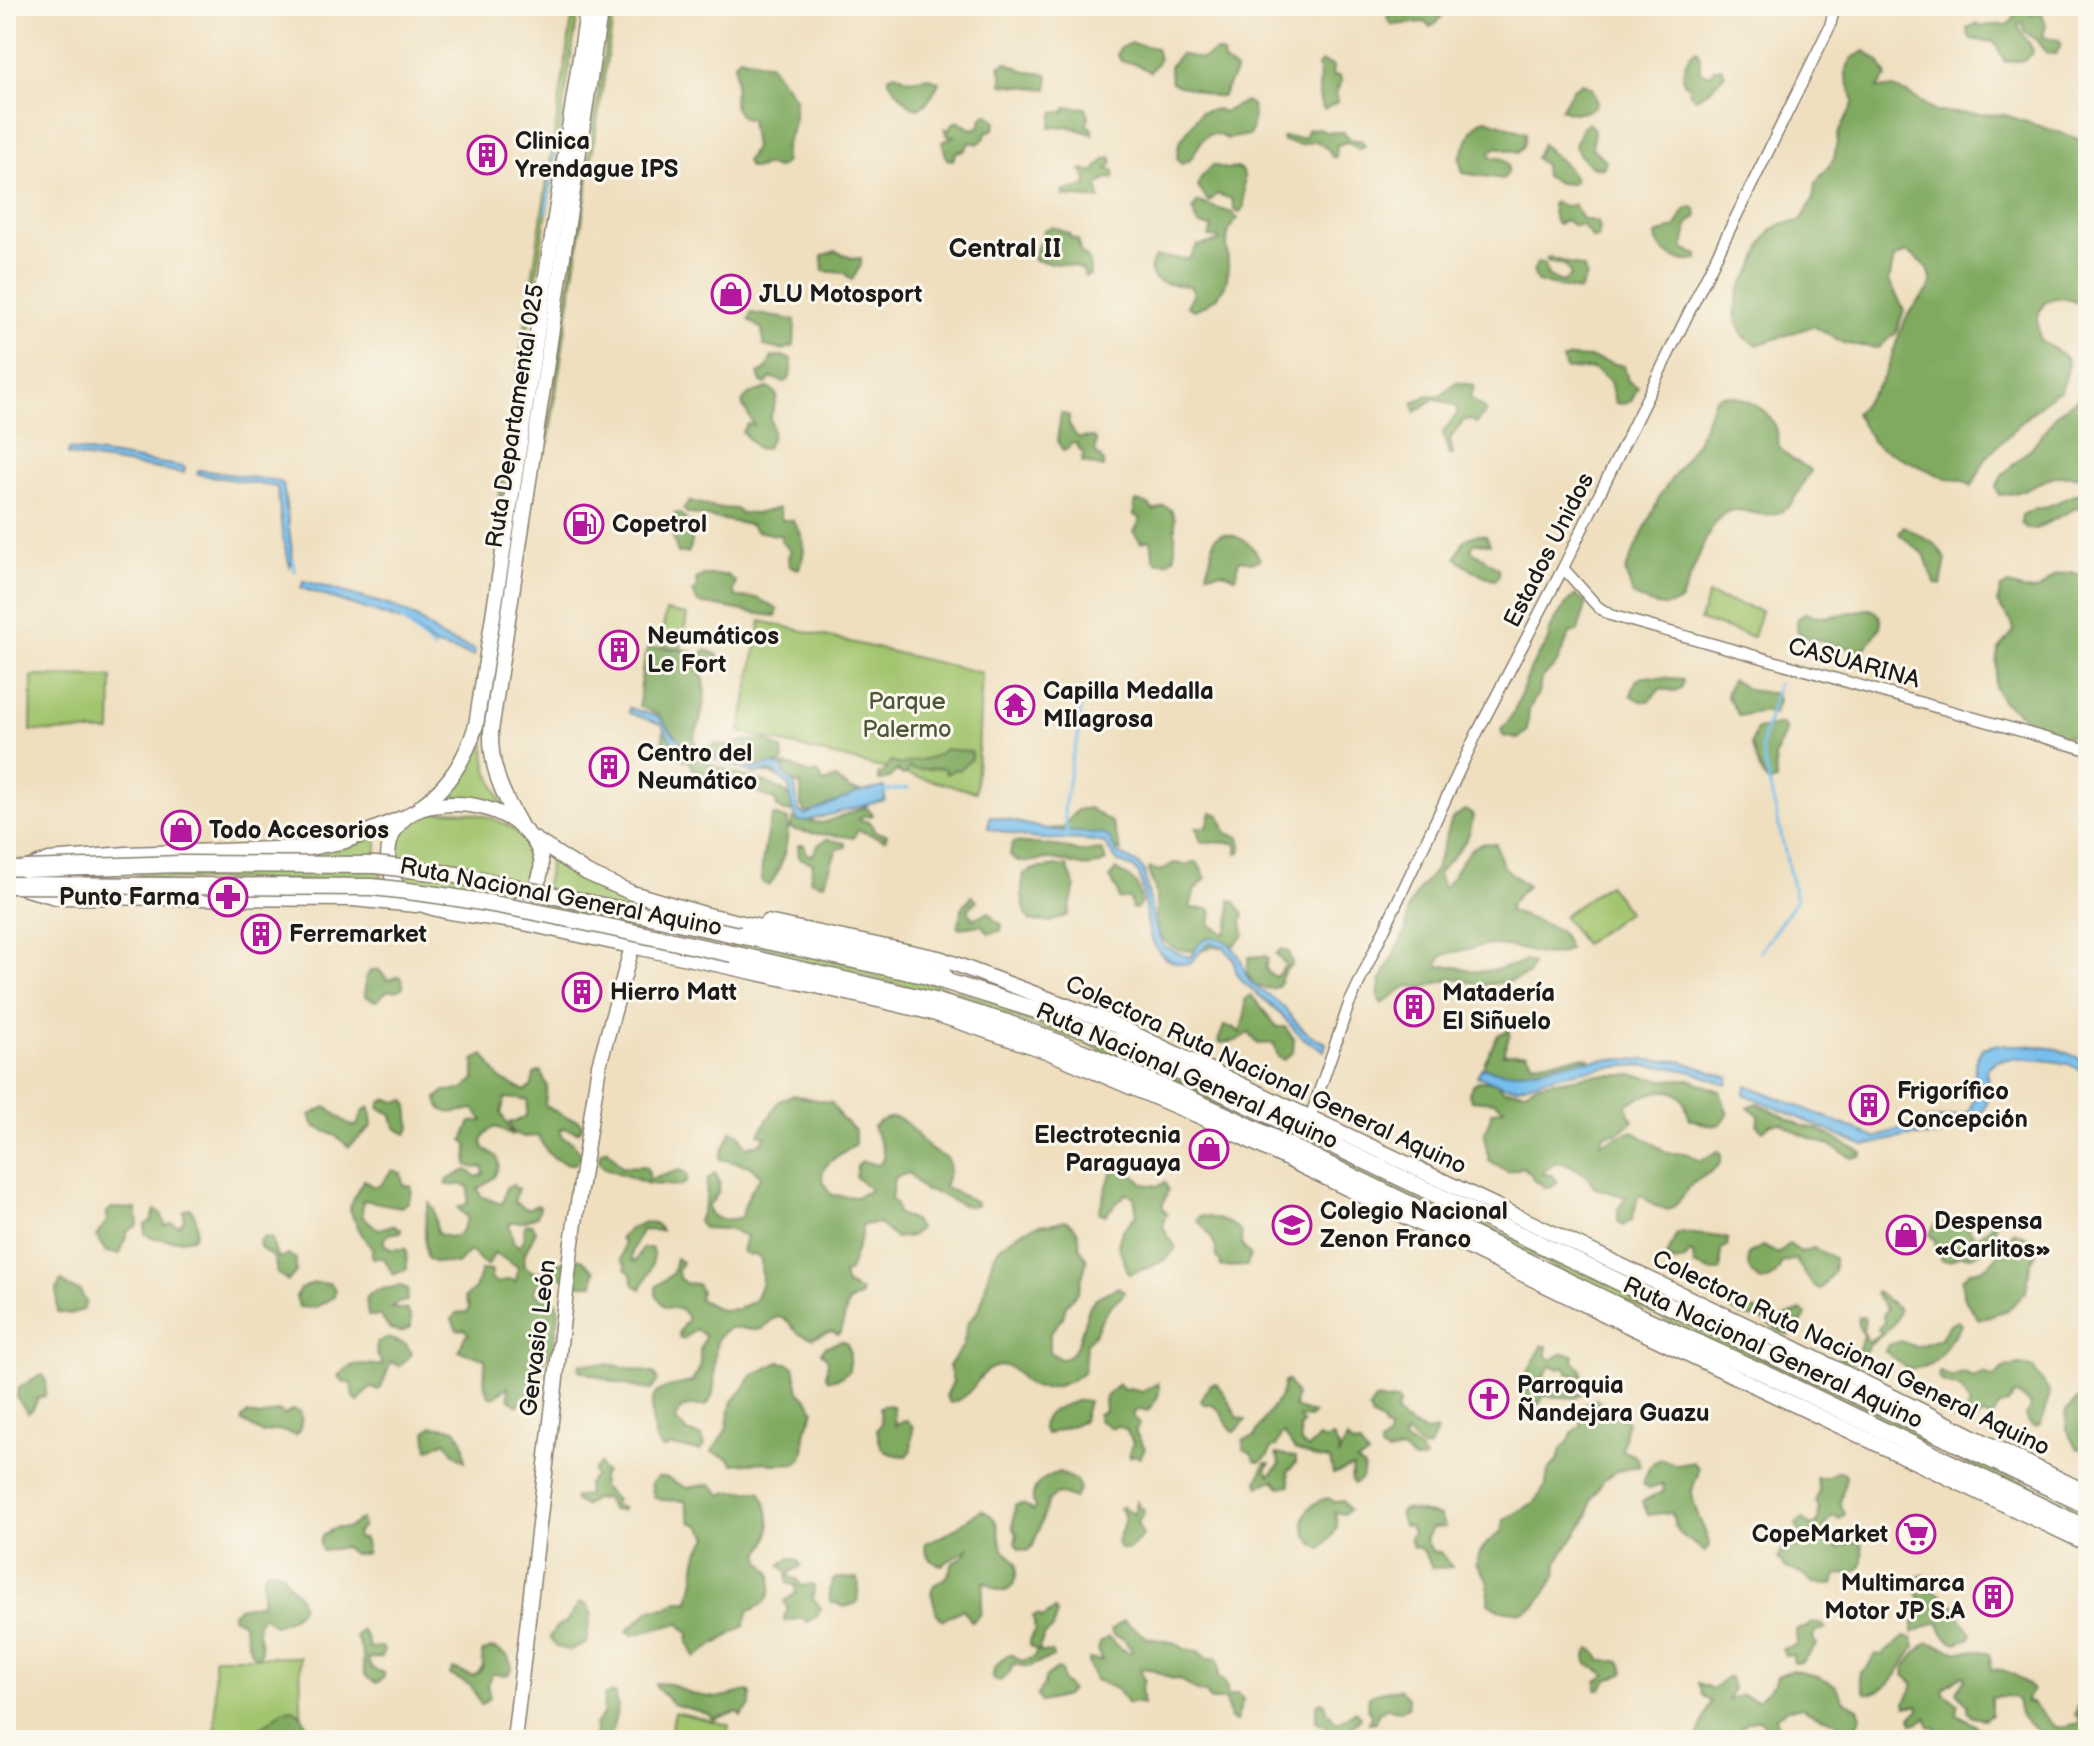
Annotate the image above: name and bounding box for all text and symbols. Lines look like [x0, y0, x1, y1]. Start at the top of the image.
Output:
place label: Clinica Yrendague IPS [515, 127, 678, 184]
building icon: Clinica Yrendague IPS [466, 134, 508, 176]
district label: Central II [949, 234, 1061, 265]
shop icon: JLU Motosport [710, 273, 752, 315]
place label: JLU Motosport [759, 280, 922, 309]
street label: Ruta Departamental 025 [480, 282, 550, 550]
street label: Estados Unidos [1498, 468, 1600, 632]
fuel station icon: Copetrol [563, 503, 605, 545]
place label: Copetrol [612, 510, 707, 539]
place label: Neumáticos Le Fort [647, 622, 779, 679]
building icon: Neumáticos Le Fort [598, 629, 640, 671]
street label: CASUARINA [1785, 632, 1923, 695]
place label: Capilla Medalla MIlagrosa [1043, 677, 1214, 734]
temple icon: Capilla Medalla MIlagrosa [994, 684, 1036, 726]
park label: Parque Palermo [862, 687, 952, 744]
place label: Centro del Neumático [637, 739, 757, 796]
building icon: Centro del Neumático [588, 746, 630, 788]
shop icon: Todo Accesorios [160, 809, 202, 851]
place label: Todo Accesorios [209, 816, 389, 845]
street label: Ruta Nacional General Aquino [397, 852, 725, 942]
pharmacy icon: Punto Farma [207, 876, 249, 918]
place label: Punto Farma [59, 883, 200, 912]
building icon: Ferremarket [240, 913, 282, 955]
place label: Ferremarket [289, 920, 427, 949]
street label: Colectora Ruta Nacional General Aquino [1061, 969, 1471, 1181]
building icon: Hierro Matt [561, 971, 603, 1013]
place label: Hierro Matt [610, 978, 737, 1007]
place label: Matadería El Siñuelo [1442, 979, 1555, 1036]
building icon: Matadería El Siñuelo [1393, 986, 1435, 1028]
street label: Ruta Nacional General Aquino [1031, 996, 1343, 1156]
place label: Frigorífico Concepción [1897, 1077, 2028, 1134]
building icon: Frigorífico Concepción [1848, 1084, 1890, 1126]
place label: Electrotecnia Paraguaya [1034, 1121, 1181, 1178]
shop icon: Electrotecnia Paraguaya [1188, 1128, 1230, 1170]
place label: Colegio Nacional Zenon Franco [1320, 1197, 1508, 1254]
school or university icon: Colegio Nacional Zenon Franco [1271, 1204, 1313, 1246]
place label: Despensa «Carlitos» [1934, 1207, 2051, 1264]
shop icon: Despensa «Carlitos» [1885, 1214, 1927, 1256]
street label: Colectora Ruta Nacional General Aquino [1647, 1244, 2055, 1462]
street label: Gervasio León [514, 1258, 562, 1418]
street label: Ruta Nacional General Aquino [1618, 1271, 1928, 1435]
place label: Parroquia Ñandejara Guazu [1517, 1371, 1710, 1428]
church icon: Parroquia Ñandejara Guazu [1468, 1378, 1510, 1420]
supermarket icon: CopeMarket [1895, 1513, 1937, 1555]
place label: CopeMarket [1752, 1520, 1888, 1549]
place label: Multimarca Motor JP S.A [1824, 1569, 1965, 1626]
building icon: Multimarca Motor JP S.A [1972, 1576, 2014, 1618]

